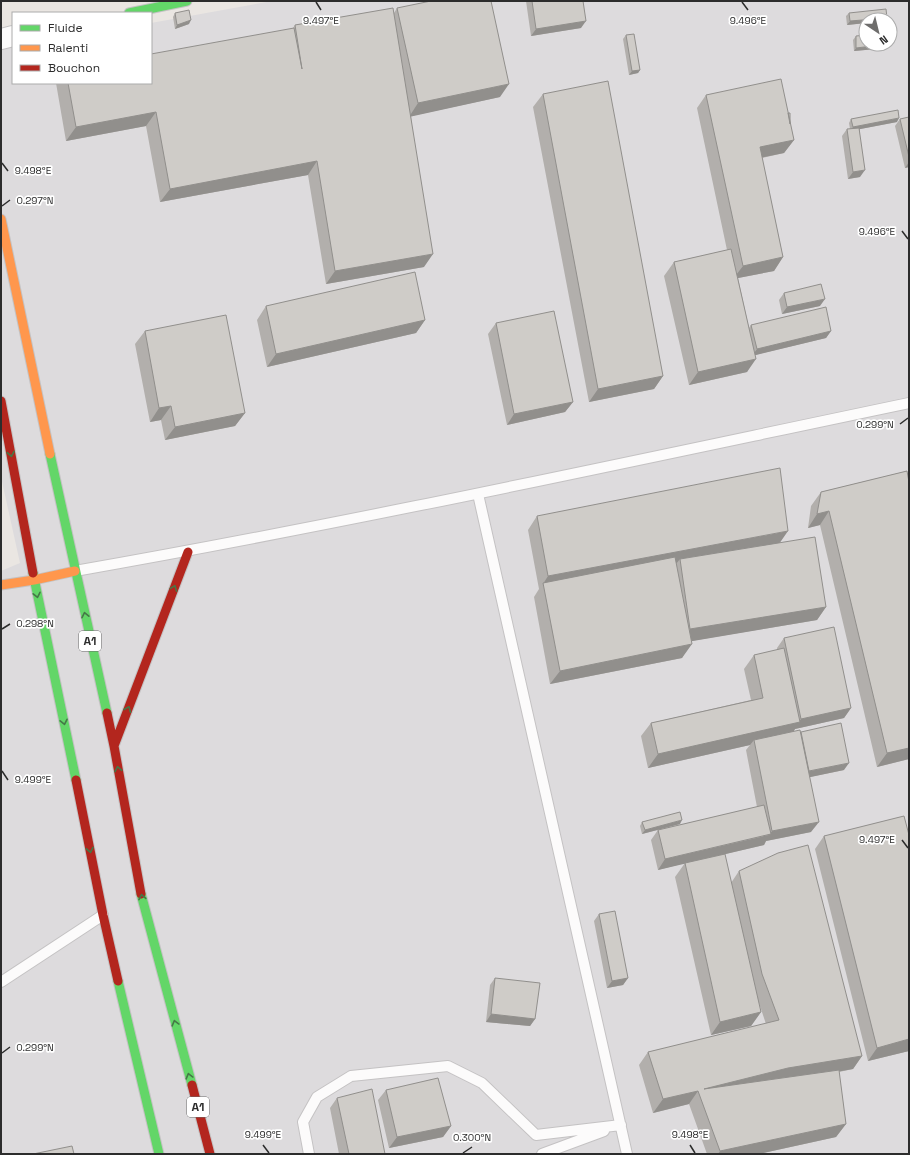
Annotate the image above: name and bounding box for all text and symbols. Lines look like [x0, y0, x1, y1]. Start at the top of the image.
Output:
legend [12, 12, 152, 84]
north arrow [858, 12, 898, 52]
text: 9.497°E [303, 14, 339, 27]
text: 9.496°E [730, 14, 767, 27]
text: Fluide [48, 20, 83, 36]
text: N [877, 32, 891, 48]
text: Ralenti [48, 40, 88, 56]
text: Bouchon [48, 60, 100, 76]
text: 9.498°E [15, 164, 52, 177]
text: 0.297°N [17, 194, 53, 207]
text: 9.496°E [859, 225, 896, 238]
text: 0.299°N [856, 418, 894, 431]
one-way arrow [6, 450, 14, 457]
one-way arrow [170, 585, 178, 592]
one-way arrow [33, 592, 41, 598]
one-way arrow [81, 612, 89, 618]
text: 0.298°N [16, 617, 54, 630]
road number: A1 [79, 631, 101, 651]
one-way arrow [123, 706, 131, 713]
one-way arrow [60, 719, 68, 725]
one-way arrow [114, 766, 123, 772]
text: 9.499°E [15, 773, 52, 786]
text: 9.497°E [859, 833, 895, 846]
one-way arrow [85, 847, 94, 853]
one-way arrow [139, 894, 147, 900]
one-way arrow [171, 1019, 180, 1026]
text: 0.299°N [16, 1041, 54, 1054]
one-way arrow [185, 1073, 194, 1080]
road number: A1 [187, 1097, 209, 1117]
text: 9.499°E [245, 1128, 282, 1141]
text: 9.498°E [672, 1128, 709, 1141]
text: 0.300°N [453, 1131, 491, 1144]

